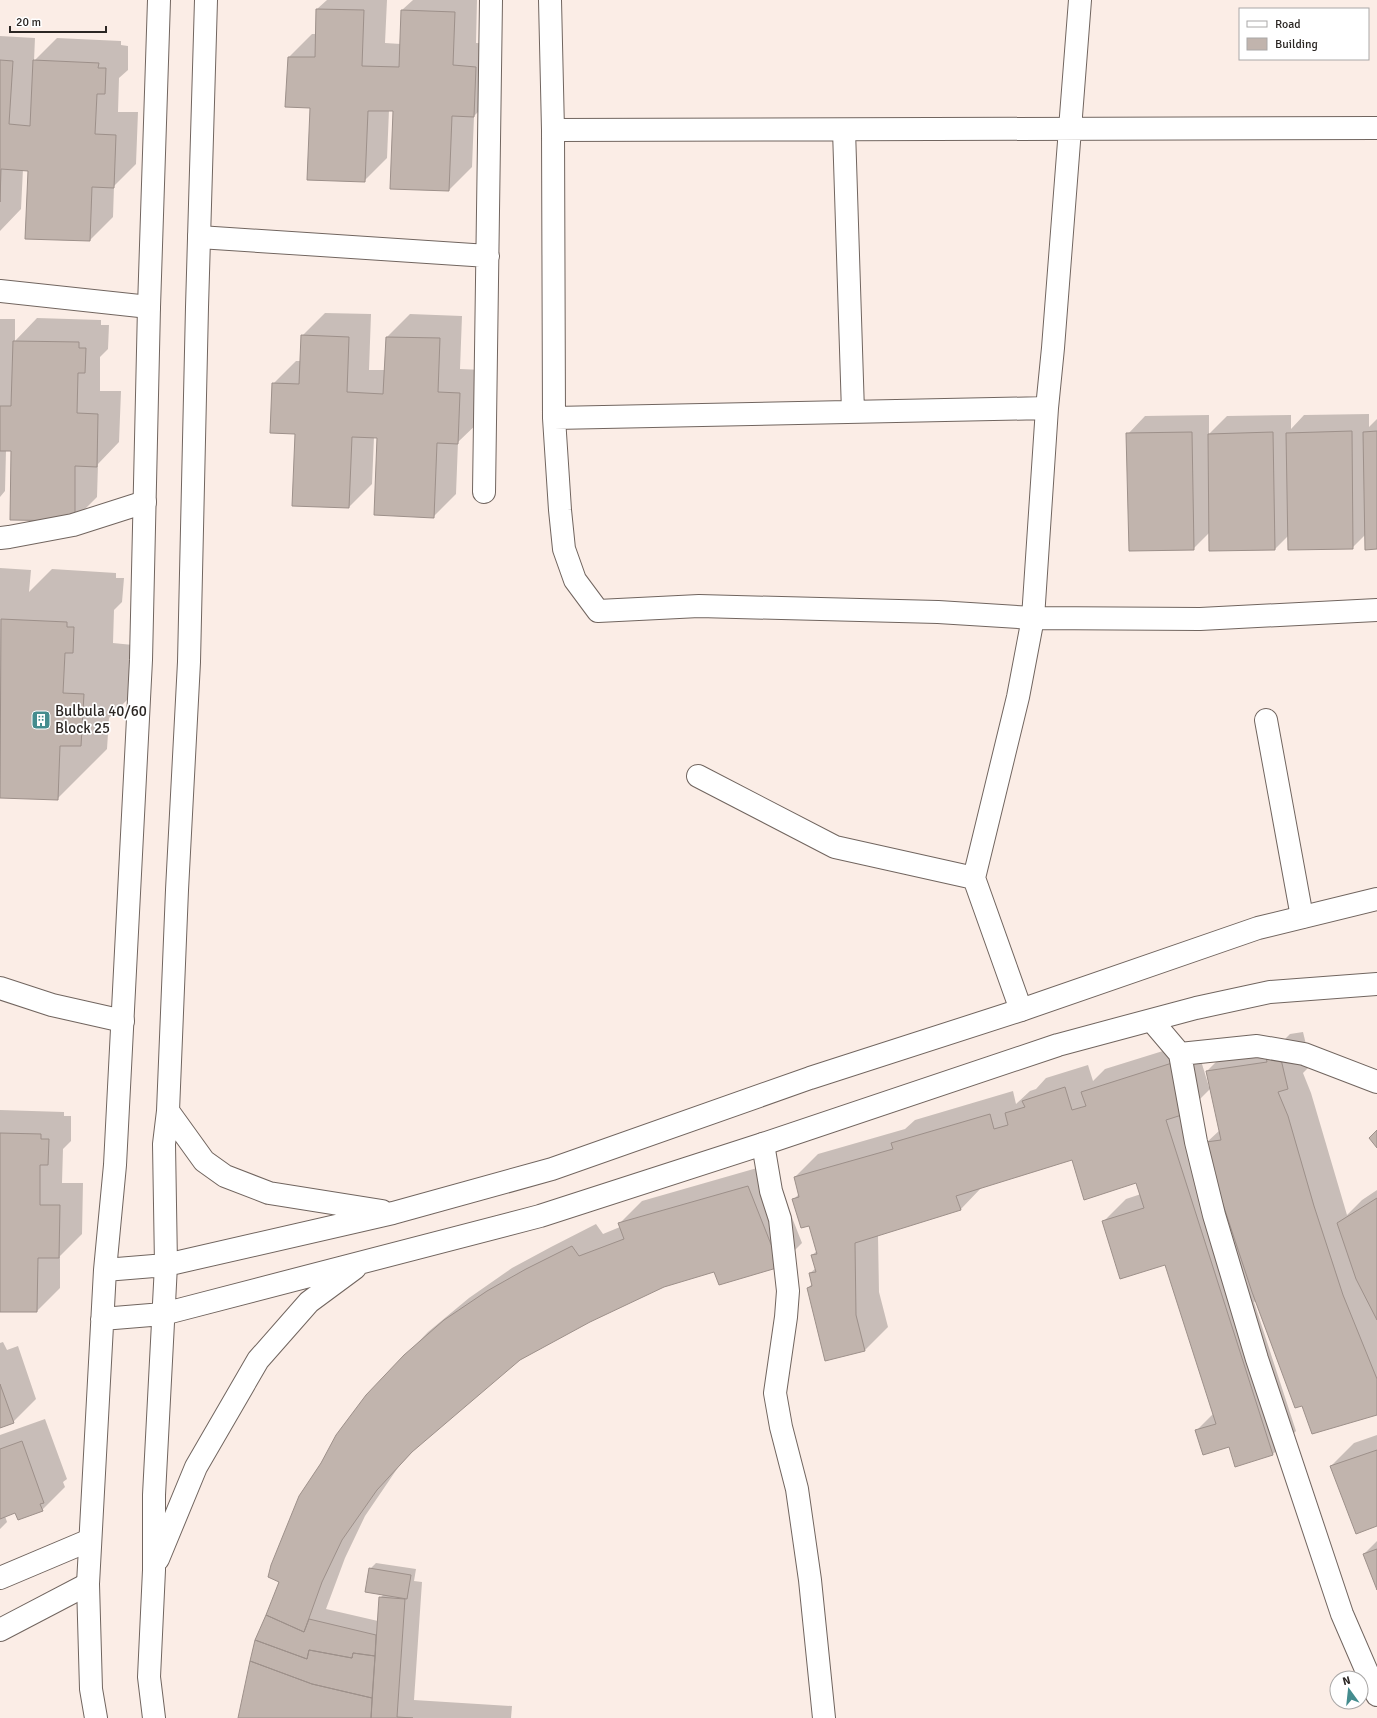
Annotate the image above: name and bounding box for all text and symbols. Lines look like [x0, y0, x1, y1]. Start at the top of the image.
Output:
scale bar [10, 8, 106, 34]
legend [1239, 8, 1369, 60]
text: 20 m [16, 15, 41, 30]
text: Road [1275, 17, 1301, 32]
text: Building [1275, 37, 1318, 52]
place label: Bulbula 40/60 Block 25 [55, 702, 147, 737]
building icon: Bulbula 40/60 Block 25 [30, 709, 52, 731]
north arrow [1329, 1670, 1369, 1710]
text: N [1341, 1674, 1352, 1688]

